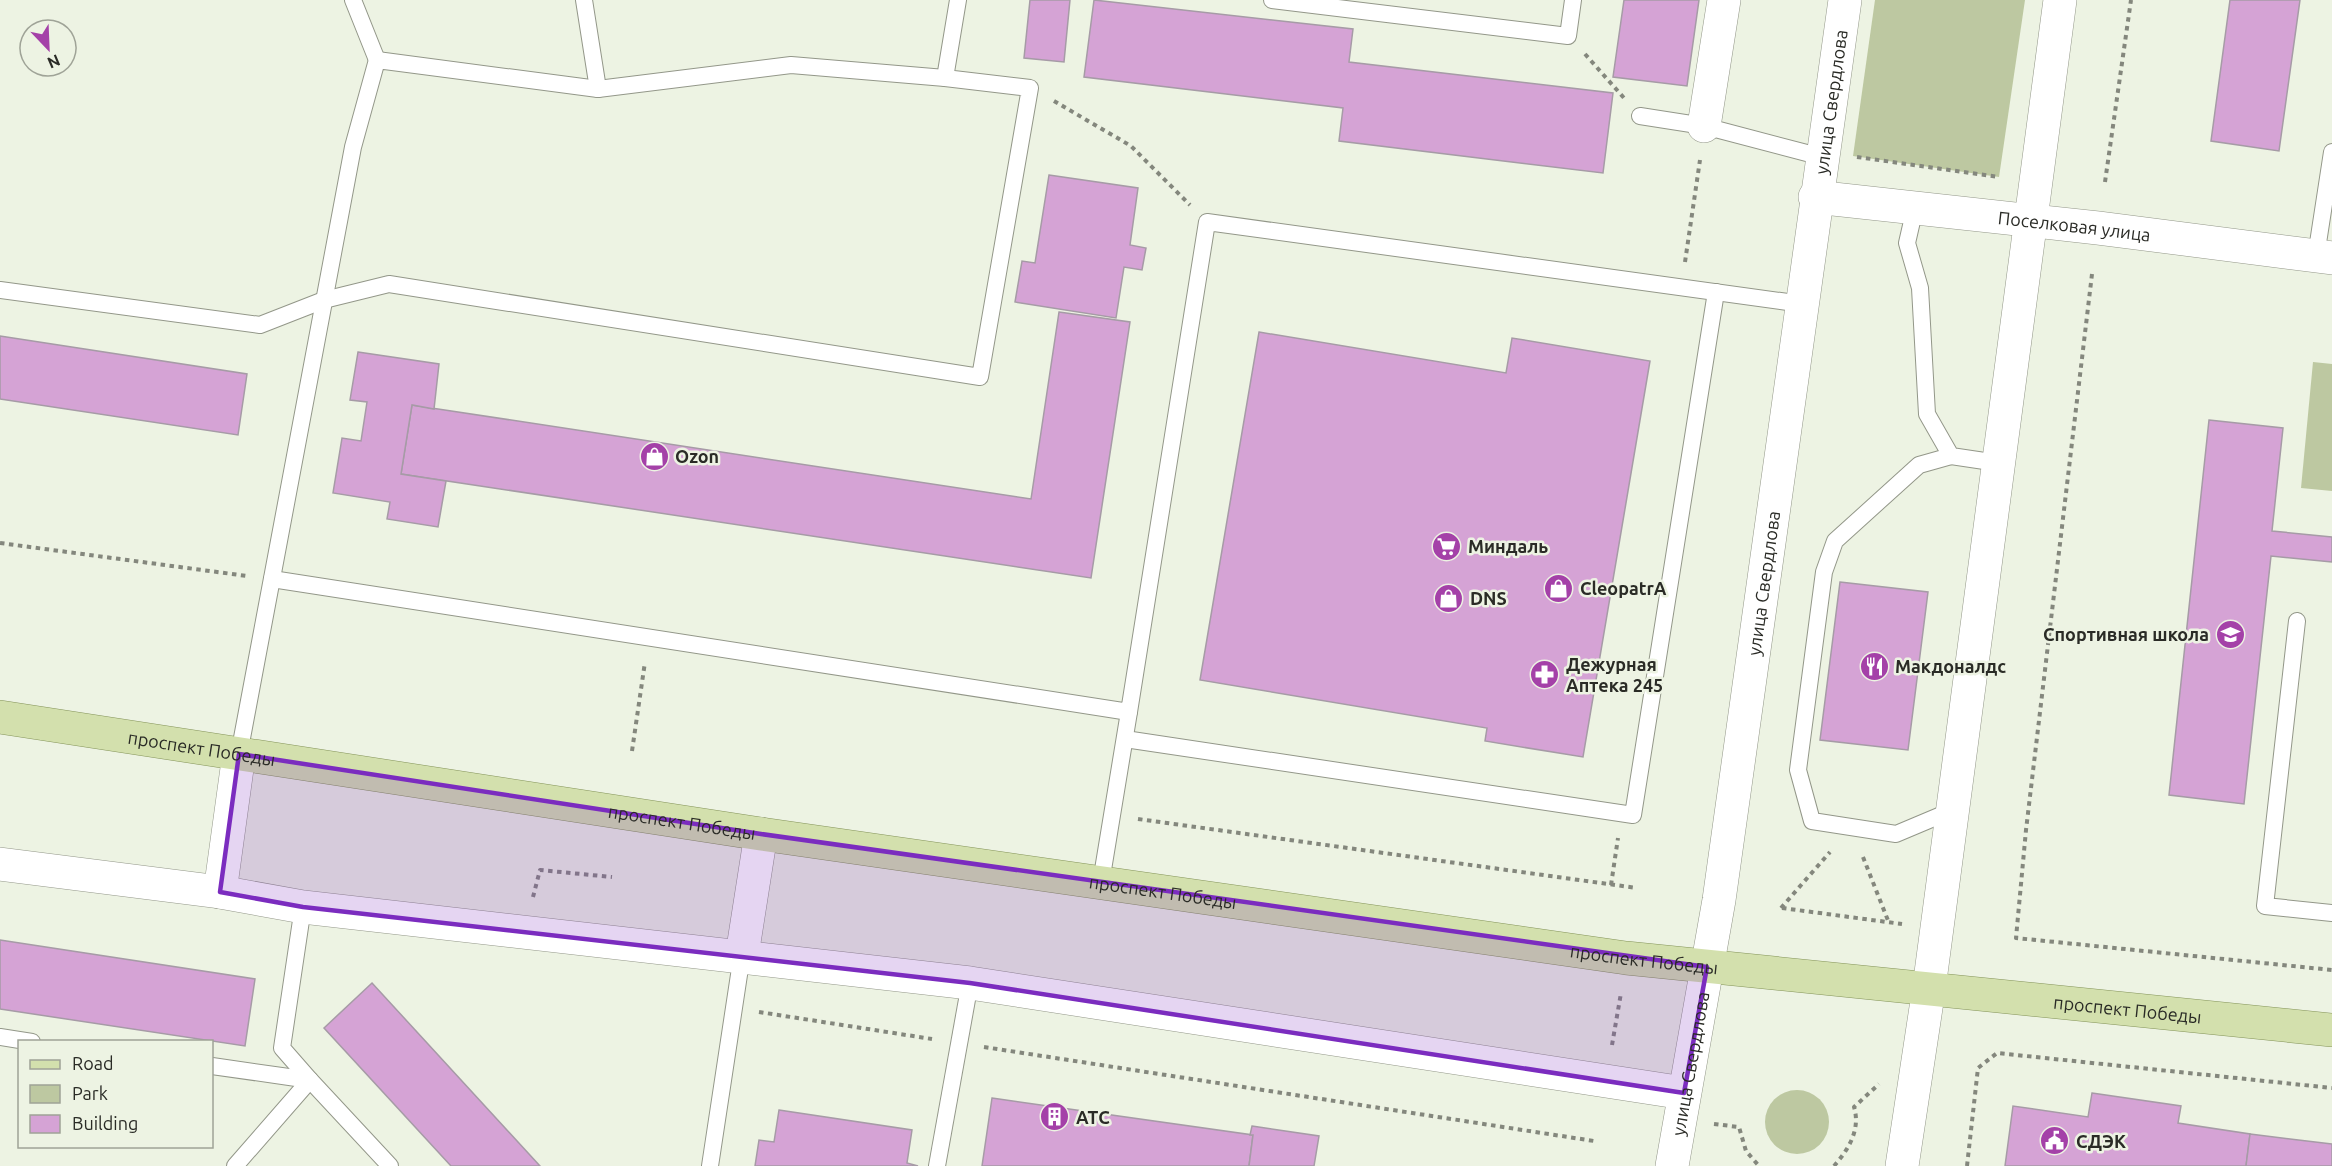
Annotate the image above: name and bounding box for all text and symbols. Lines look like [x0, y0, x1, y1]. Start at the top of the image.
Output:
north arrow [18, 18, 78, 78]
street label: улица Свердлова [1811, 28, 1851, 176]
text: N [45, 51, 63, 72]
street label: Поселковая улица [1997, 207, 2152, 245]
shop icon: Ozon [638, 440, 670, 472]
place label: Ozon [675, 446, 719, 466]
street label: улица Свердлова [1743, 509, 1783, 657]
supermarket icon: Миндаль [1431, 530, 1463, 562]
place label: Миндаль [1468, 536, 1548, 556]
shop icon: CleopatrA [1543, 572, 1575, 604]
place label: CleopatrA [1580, 578, 1667, 598]
shop icon: DNS [1433, 582, 1465, 614]
place label: DNS [1470, 588, 1507, 608]
school or university icon: Спортивная школа [2214, 618, 2246, 650]
place label: Спортивная школа [2043, 624, 2209, 644]
restaurant icon: Макдоналдс [1858, 650, 1890, 682]
place label: Дежурная Аптека 245 [1566, 654, 1663, 695]
place label: Макдоналдс [1895, 656, 2006, 676]
pharmacy icon: Дежурная Аптека 245 [1529, 658, 1561, 690]
street label: проспект Победы [127, 727, 277, 769]
street label: проспект Победы [607, 801, 757, 843]
street label: проспект Победы [1088, 871, 1238, 912]
street label: проспект Победы [1569, 940, 1719, 977]
street label: улица Свердлова [1668, 990, 1713, 1137]
street label: проспект Победы [2053, 992, 2203, 1027]
legend [18, 1040, 213, 1148]
text: Road [72, 1053, 114, 1073]
text: Park [72, 1083, 108, 1103]
building icon: АТС [1039, 1101, 1071, 1133]
place label: АТС [1076, 1107, 1110, 1127]
text: Building [72, 1113, 138, 1133]
public building icon: СДЭК [2039, 1125, 2071, 1157]
place label: СДЭК [2076, 1131, 2126, 1151]

